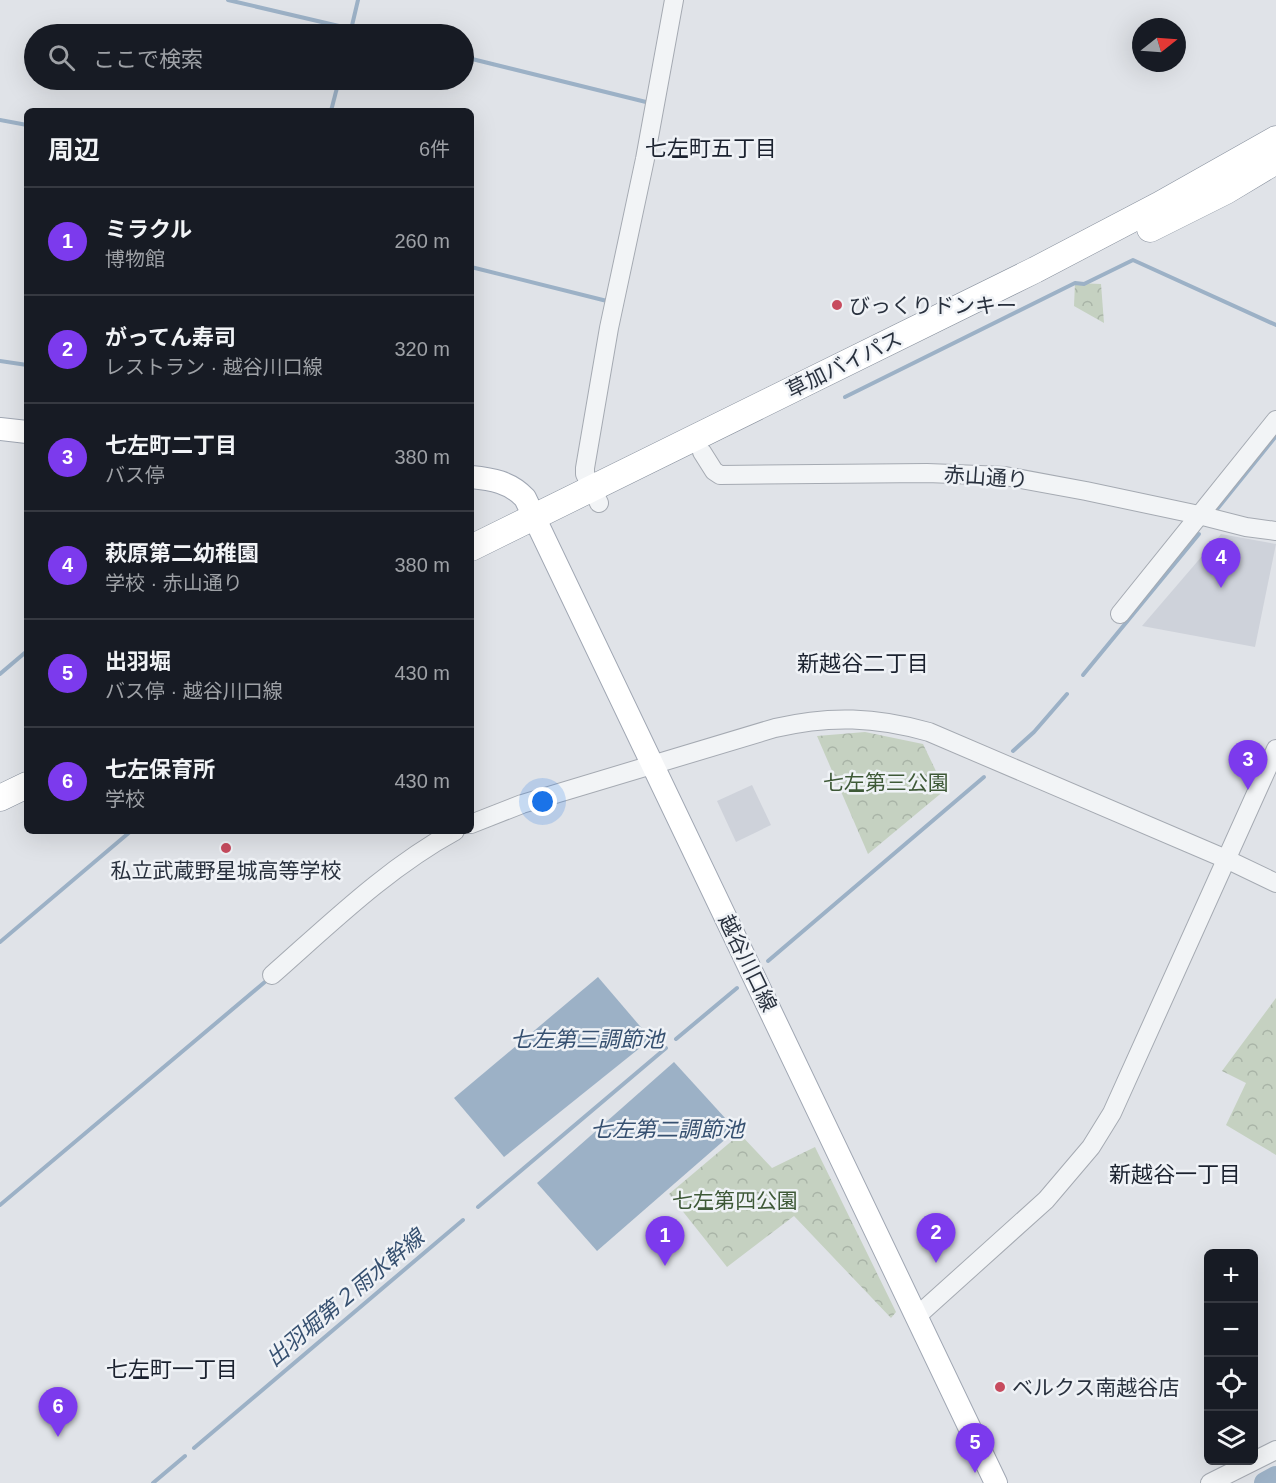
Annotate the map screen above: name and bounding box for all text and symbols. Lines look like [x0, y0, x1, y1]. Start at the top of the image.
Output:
north arrow [1132, 18, 1186, 72]
search box [24, 24, 474, 90]
icon: search [45, 41, 78, 74]
text: ここで検索 [93, 47, 203, 72]
text: 周辺 [48, 135, 100, 165]
district label: 七左町五丁目 [645, 136, 777, 161]
text: 6件 [419, 138, 450, 160]
text: ミラクル [105, 217, 192, 242]
text: 1 [62, 230, 73, 252]
text: 260 m [394, 230, 450, 252]
text: 博物館 [105, 248, 165, 270]
place label: びっくりドンキー [849, 294, 1017, 317]
marker: びっくりドンキー [830, 298, 844, 312]
text: がってん寿司 [105, 325, 236, 350]
street label: 草加バイパス [783, 326, 905, 402]
text: 2 [62, 338, 73, 360]
text: 320 m [394, 338, 450, 360]
text: レストラン · 越谷川口線 [105, 356, 323, 378]
text: 七左町二丁目 [105, 433, 237, 458]
text: 3 [62, 446, 73, 468]
text: 380 m [394, 446, 450, 468]
street label: 赤山通り [943, 463, 1029, 491]
text: バス停 [105, 464, 165, 486]
pin: 4 [1202, 538, 1240, 588]
text: 萩原第二幼稚園 [105, 541, 259, 566]
text: 4 [62, 554, 73, 576]
text: 380 m [394, 554, 450, 576]
text: 学校 · 赤山通り [105, 572, 243, 594]
text: 出羽堀 [105, 649, 171, 674]
district label: 新越谷二丁目 [797, 651, 929, 676]
text: 5 [62, 662, 73, 684]
text: 430 m [394, 662, 450, 684]
text: バス停 · 越谷川口線 [105, 680, 283, 702]
pin: 3 [1228, 740, 1268, 790]
text: 七左保育所 [105, 757, 215, 782]
text: 6 [62, 770, 73, 792]
text: 430 m [394, 770, 450, 792]
park label: 七左第三公園 [823, 771, 949, 794]
your location [528, 787, 557, 816]
text: 学校 [105, 788, 145, 810]
marker: 私立武蔵野星城高等学校 [219, 841, 233, 855]
place label: 私立武蔵野星城高等学校 [111, 859, 342, 882]
street label: 越谷川口線 [715, 911, 781, 1015]
water label: 七左第三調節池 [510, 1027, 666, 1052]
water label: 七左第二調節池 [590, 1117, 746, 1142]
district label: 新越谷一丁目 [1109, 1162, 1241, 1187]
park label: 七左第四公園 [672, 1189, 798, 1212]
pin: 2 [916, 1214, 956, 1263]
pin: 1 [646, 1216, 684, 1266]
water label: 出羽堀第２雨水幹線 [261, 1223, 431, 1371]
map controls [1204, 1249, 1258, 1465]
button: + [1204, 1249, 1258, 1303]
button: − [1204, 1303, 1258, 1357]
district label: 七左町一丁目 [106, 1357, 238, 1382]
button: locate [1204, 1357, 1258, 1411]
place label: ベルクス南越谷店 [1012, 1376, 1179, 1399]
marker: ベルクス南越谷店 [993, 1380, 1007, 1394]
pin: 6 [38, 1388, 78, 1437]
button: layers [1204, 1411, 1258, 1465]
pin: 5 [956, 1424, 994, 1473]

